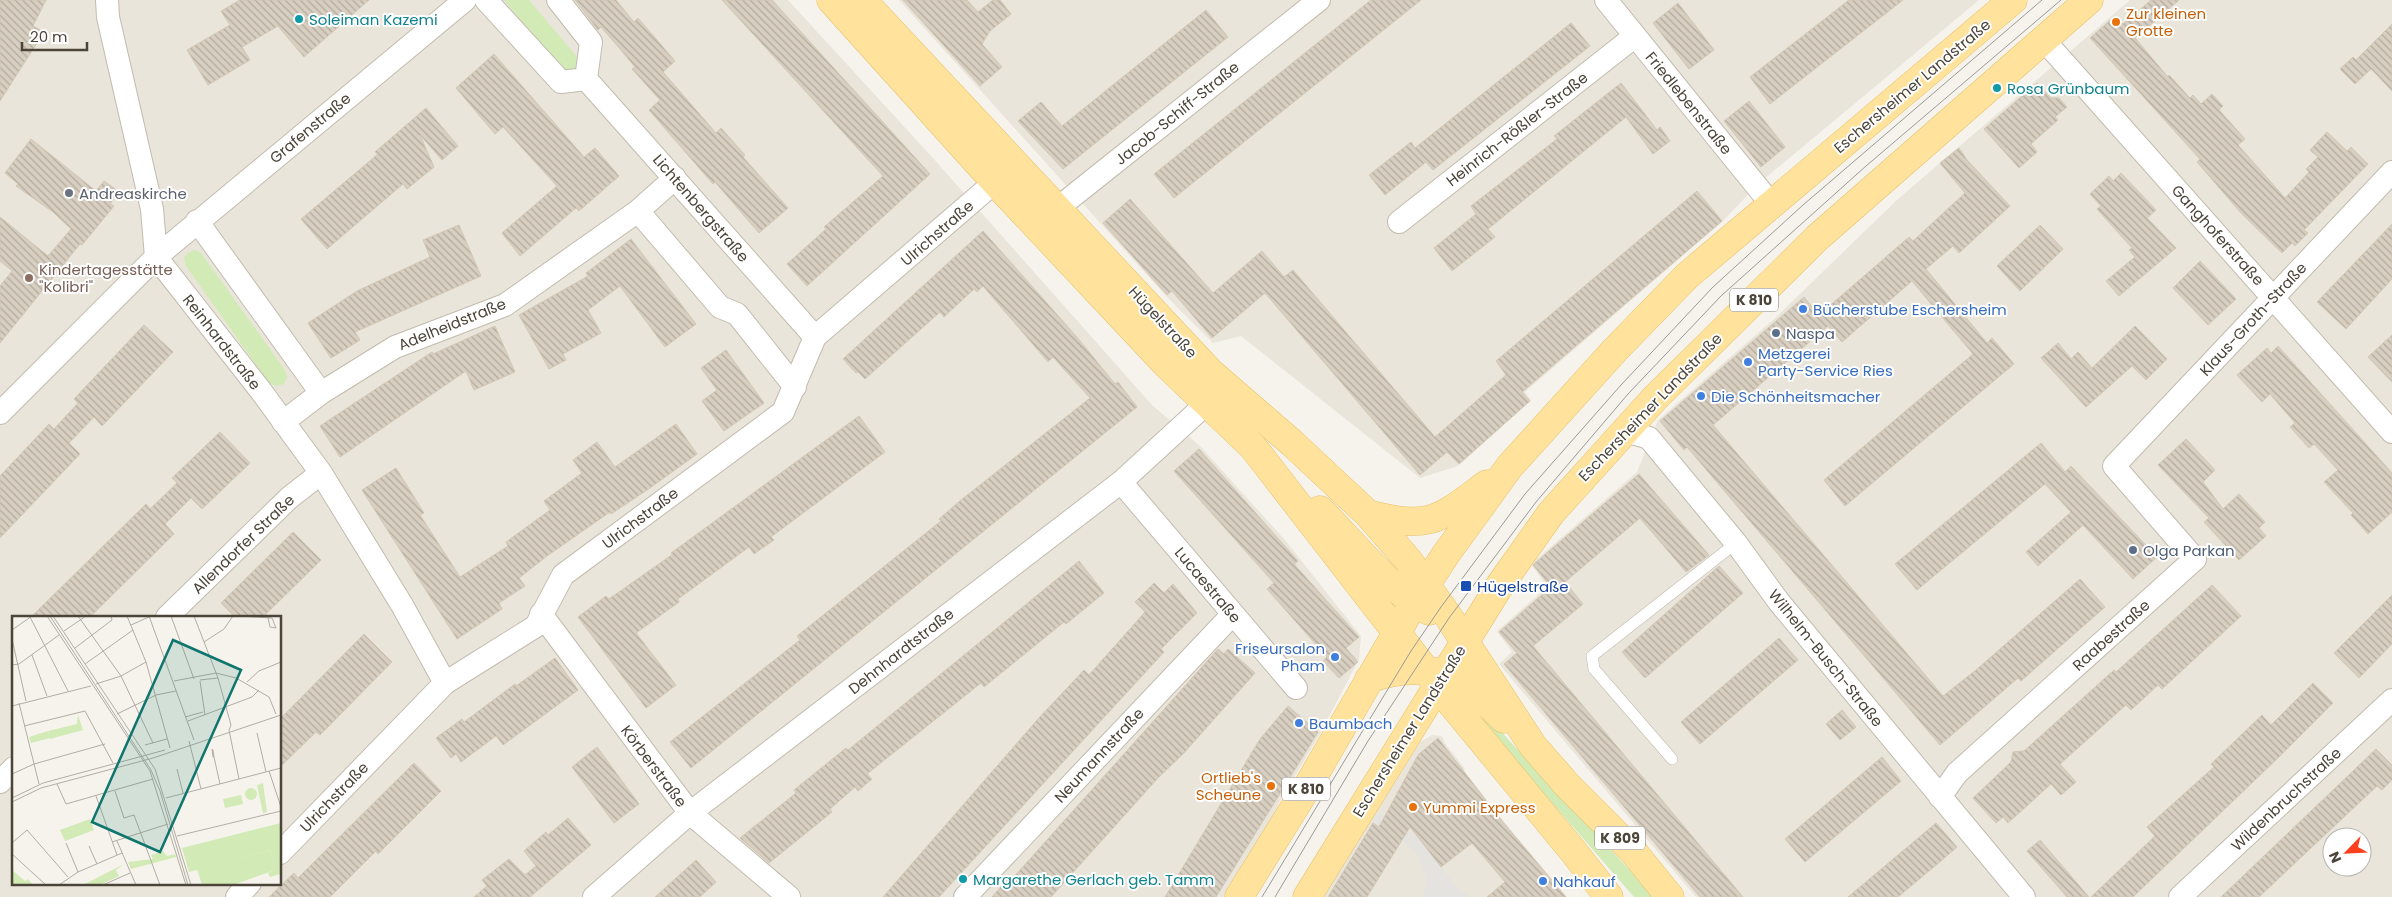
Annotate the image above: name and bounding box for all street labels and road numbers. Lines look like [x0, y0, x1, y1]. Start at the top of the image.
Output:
street label: Eschersheimer Landstraße [1829, 14, 1995, 158]
street label: Friedlebenstraße [1641, 47, 1737, 159]
street label: Jacob-Schiff-Straße [1111, 56, 1243, 170]
street label: Heinrich-Rößler-Straße [1442, 67, 1592, 191]
street label: Grafenstraße [265, 88, 355, 168]
street label: Lichtenbergstraße [648, 149, 754, 267]
street label: Ganghoferstraße [2167, 180, 2269, 290]
street label: Ulrichstraße [896, 195, 978, 271]
street label: Klaus-Groth-Straße [2195, 258, 2311, 380]
street label: Hügelstraße [1124, 281, 1202, 363]
road number: K 810 [1730, 288, 1778, 312]
street label: Reinhardstraße [178, 290, 266, 394]
street label: Adelheidstraße [395, 293, 509, 355]
street label: Eschersheimer Landstraße [1573, 328, 1727, 486]
street label: Ulrichstraße [598, 482, 682, 554]
street label: Allendorfer Straße [187, 490, 299, 598]
street label: Lucaestraße [1170, 543, 1246, 627]
street label: Wilhelm-Busch-Straße [1764, 585, 1888, 731]
street label: Raabestraße [2068, 595, 2154, 675]
street label: Dehnhardtstraße [844, 603, 958, 699]
street label: Eschersheimer Landstraße [1347, 641, 1471, 821]
street label: Neumannstraße [1049, 703, 1149, 807]
street label: Körberstraße [616, 721, 692, 811]
street label: Wildenbruchstraße [2226, 742, 2346, 856]
street label: Ulrichstraße [295, 757, 373, 837]
road number: K 810 [1282, 778, 1330, 801]
road number: K 809 [1595, 826, 1645, 850]

